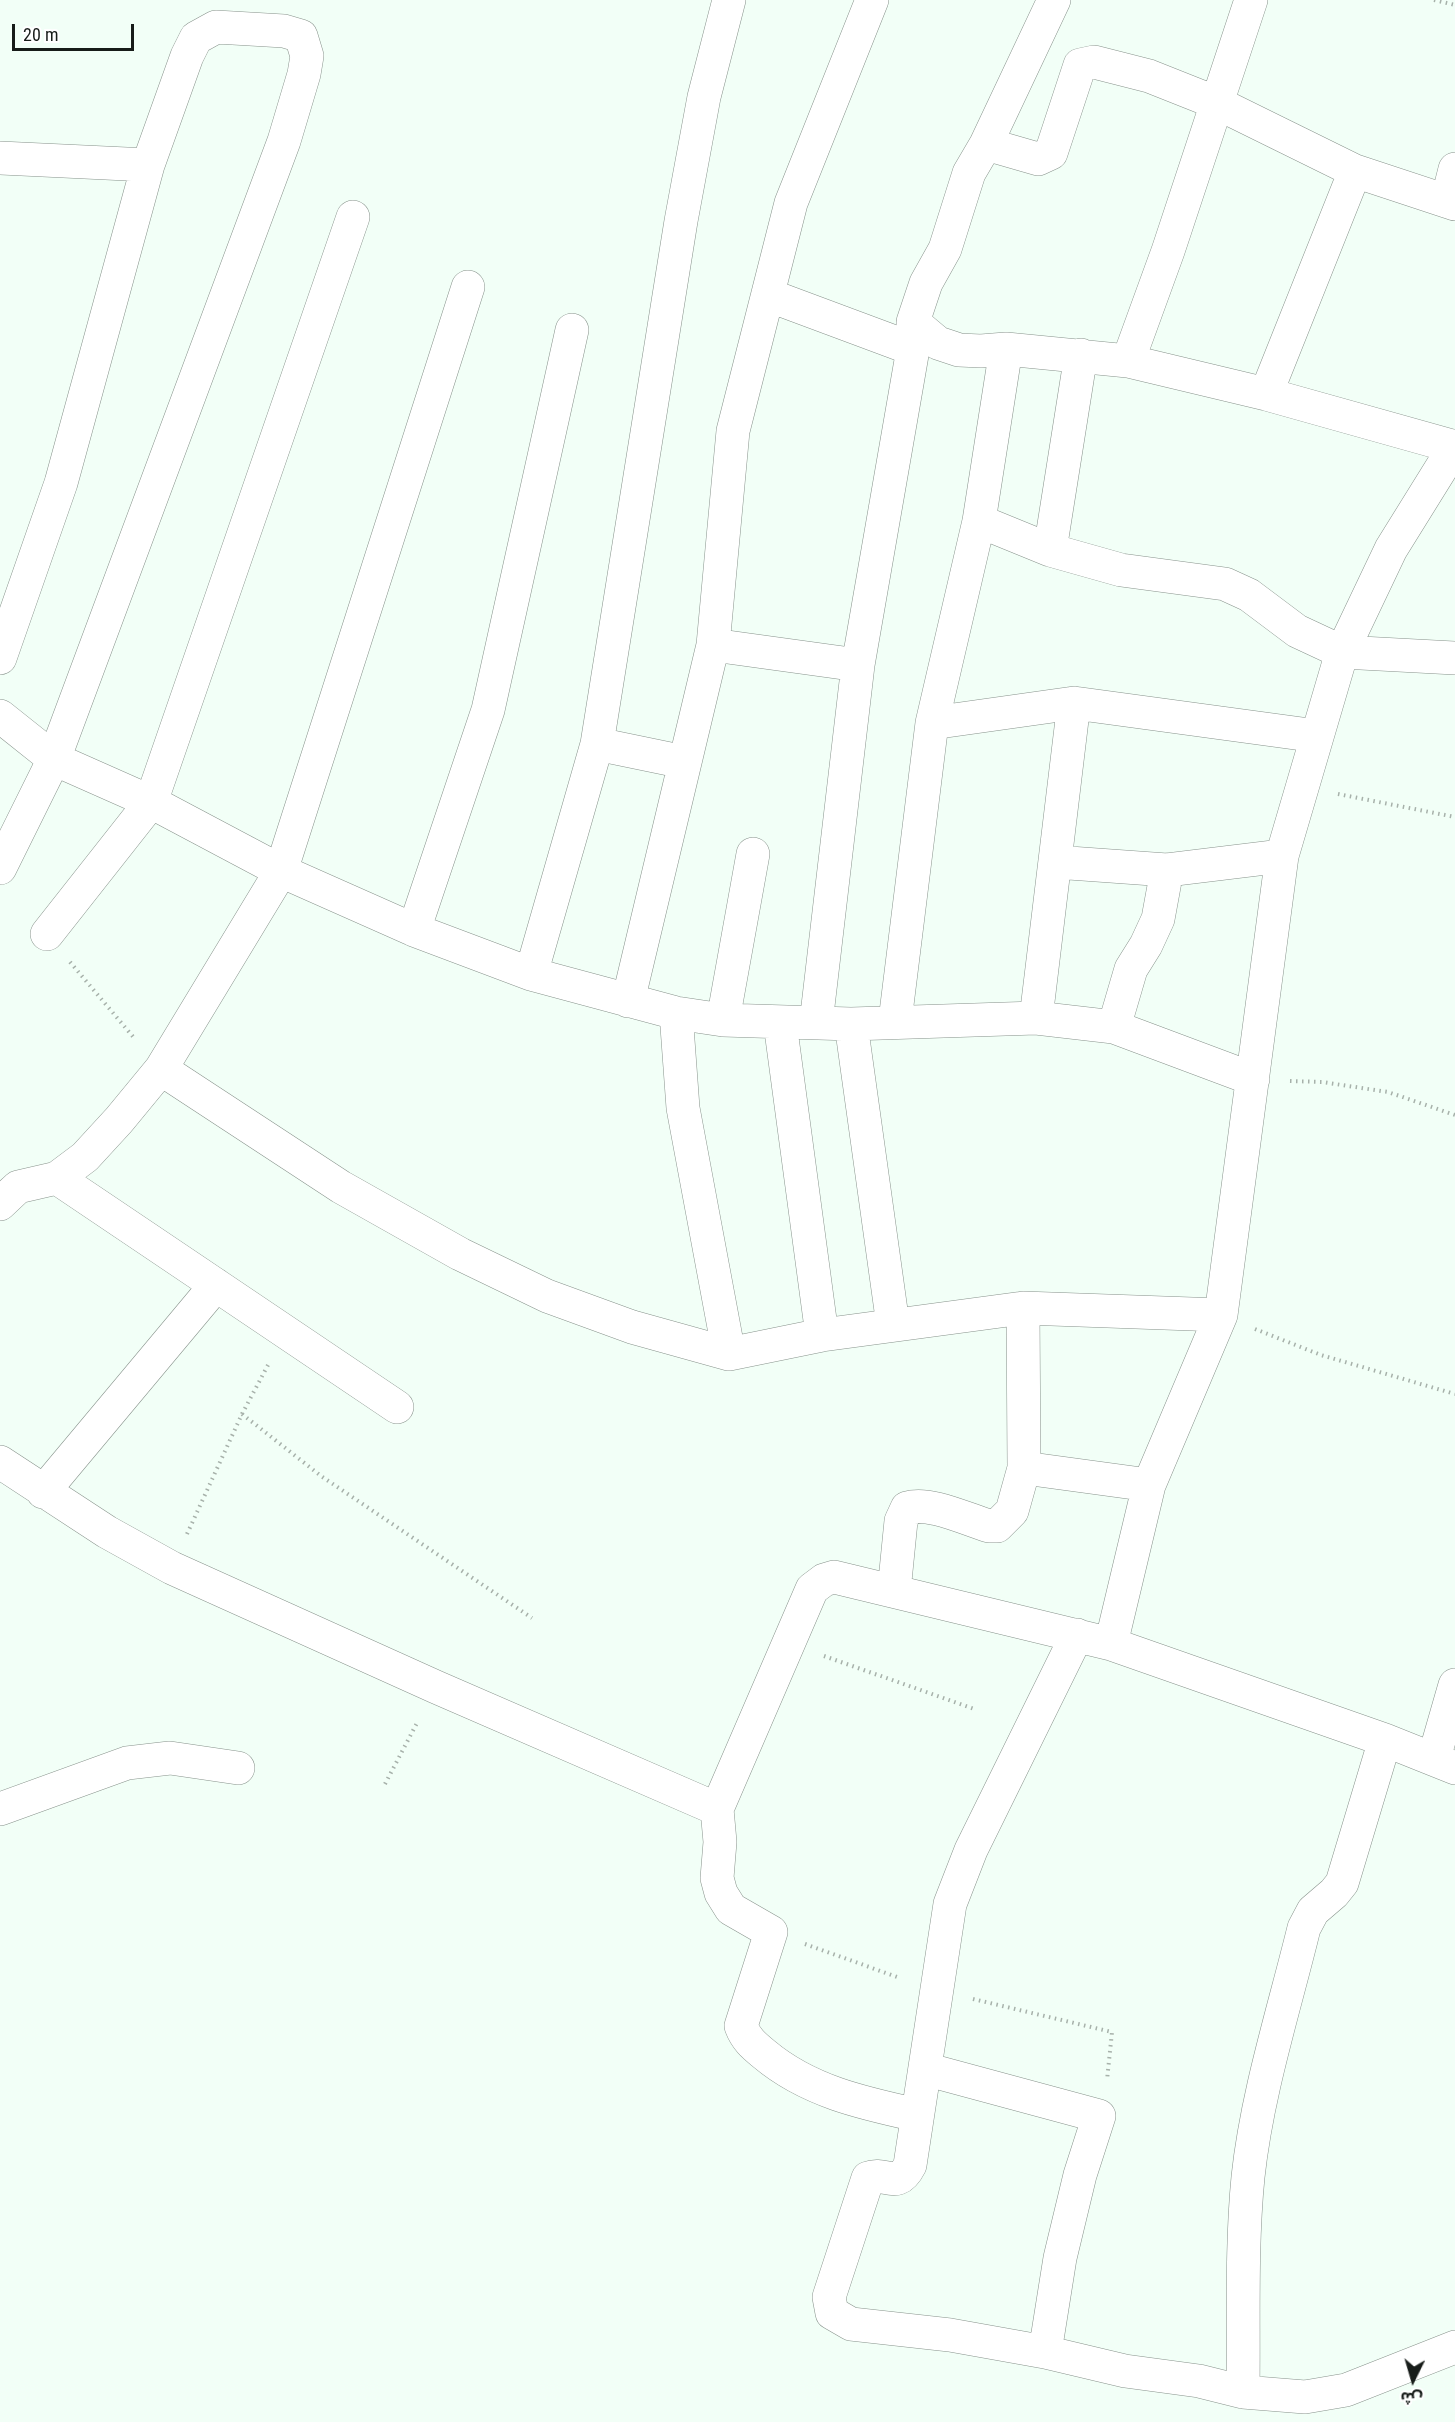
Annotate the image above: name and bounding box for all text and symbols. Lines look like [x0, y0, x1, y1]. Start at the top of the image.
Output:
scale bar [15, 12, 136, 50]
text: 20 m [23, 24, 58, 45]
north arrow [1383, 2350, 1443, 2410]
text: ش [1400, 2388, 1423, 2409]

